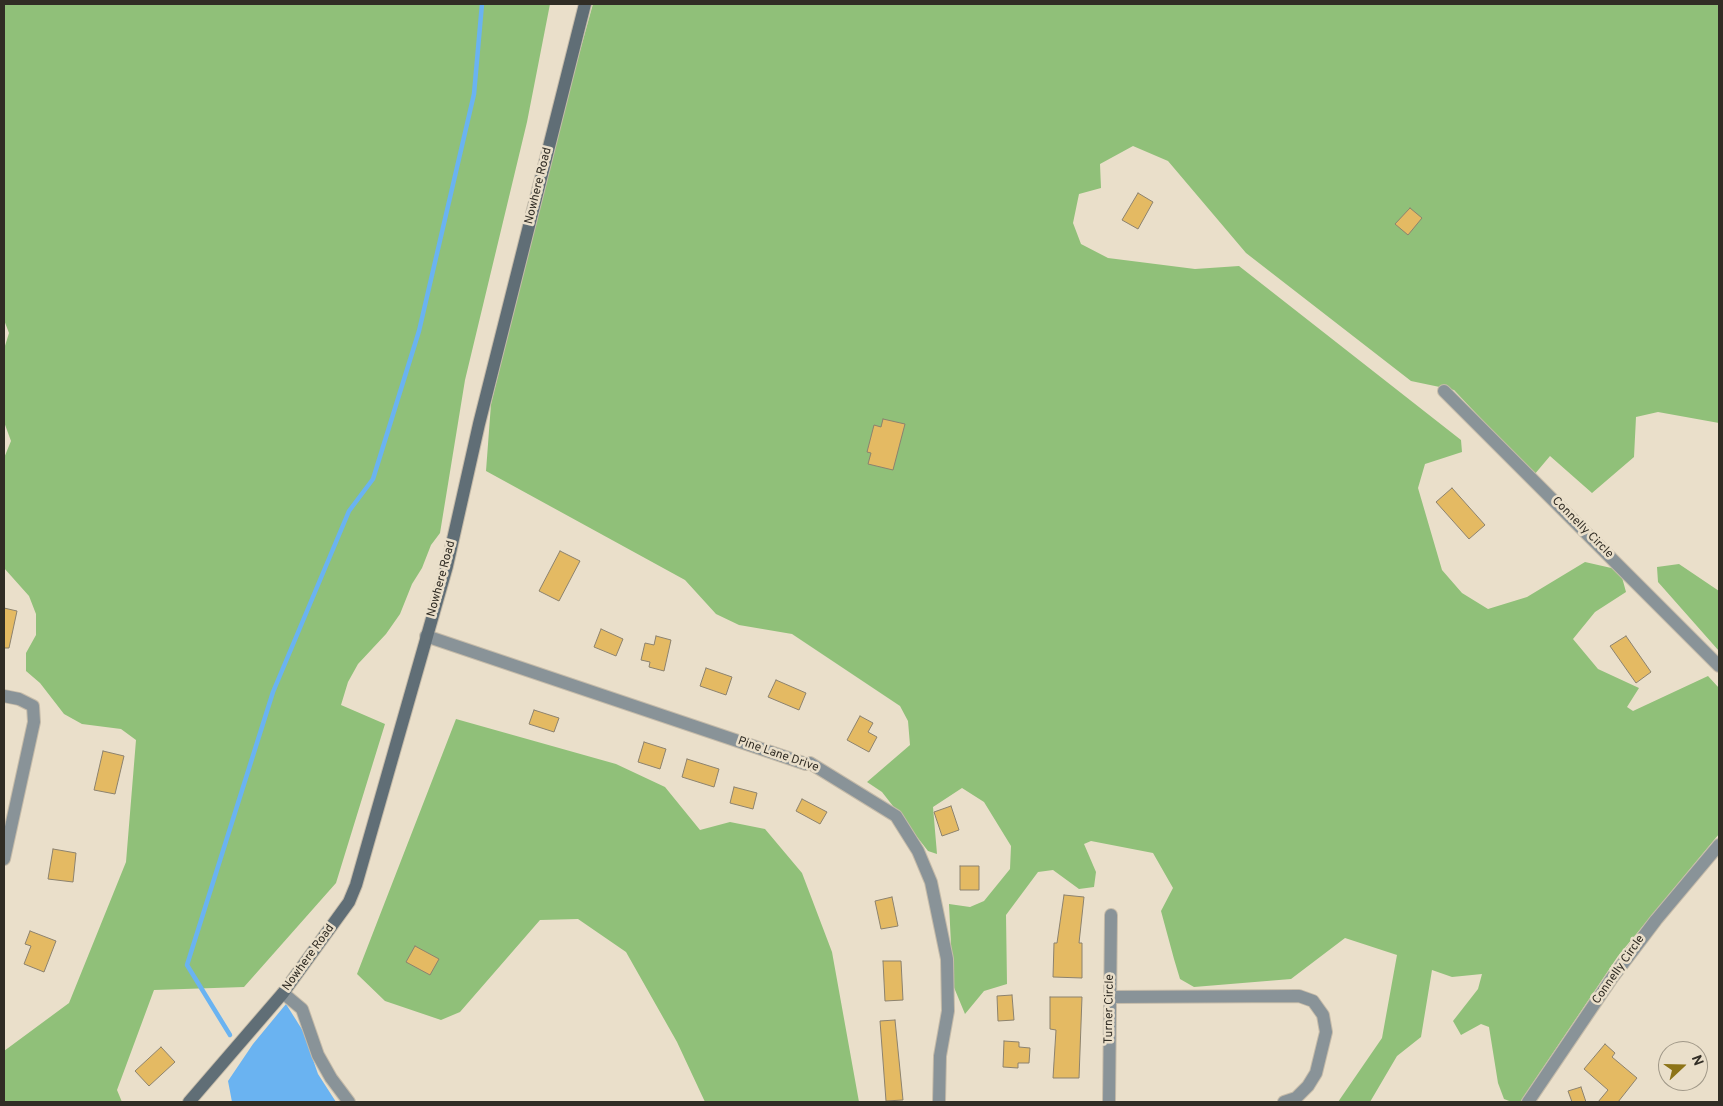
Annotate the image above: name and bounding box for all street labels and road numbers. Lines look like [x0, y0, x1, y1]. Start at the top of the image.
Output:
street label: Nowhere Road [523, 146, 555, 226]
street label: Connelly Circle [1548, 494, 1616, 562]
street label: Nowhere Road [425, 539, 459, 619]
street label: Pine Lane Drive [736, 734, 820, 776]
street label: Nowhere Road [280, 922, 338, 994]
street label: Connelly Circle [1590, 933, 1648, 1007]
street label: Turner Circle [1102, 974, 1118, 1044]

